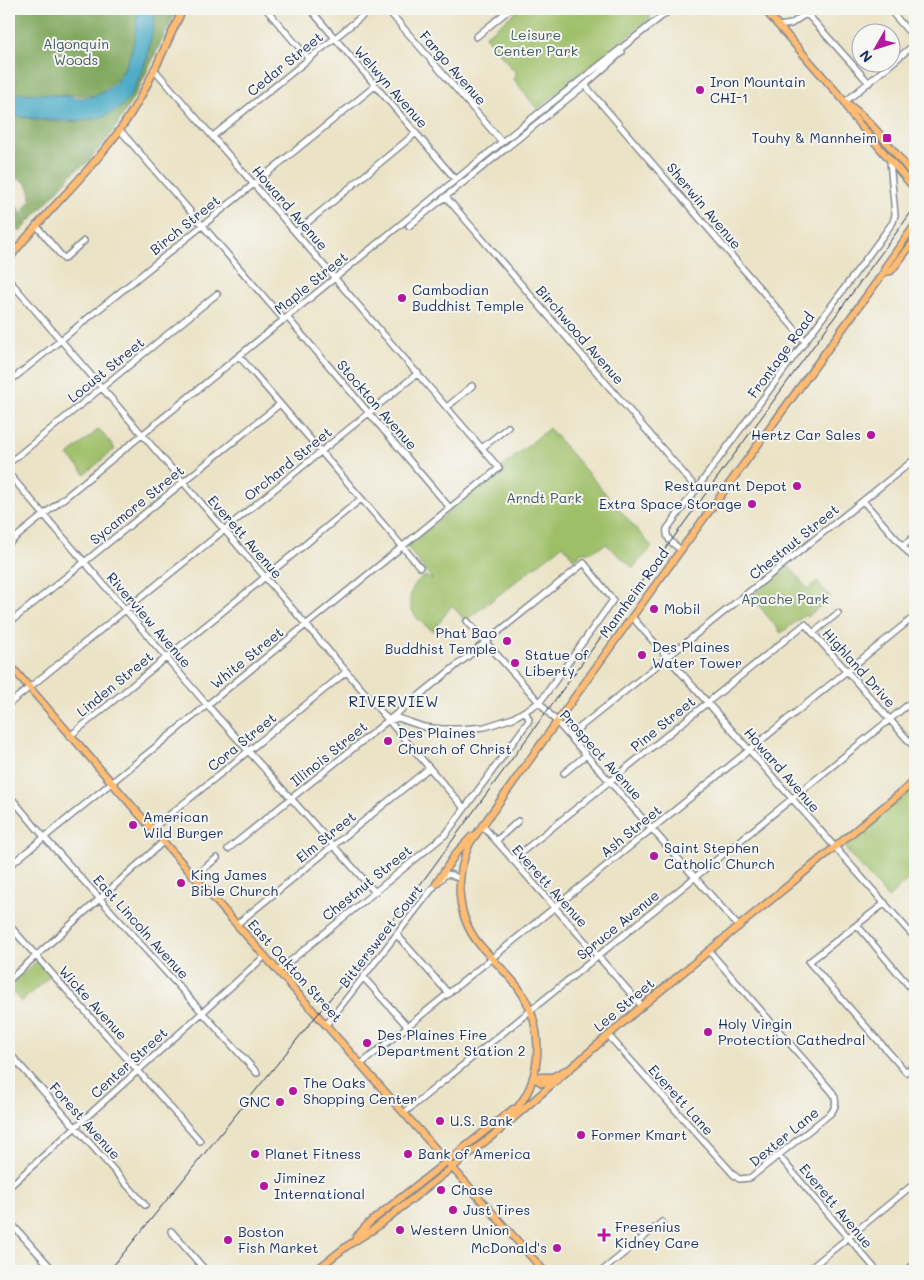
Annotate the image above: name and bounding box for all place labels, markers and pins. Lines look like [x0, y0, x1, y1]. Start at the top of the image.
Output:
place label: Iron Mountain CHI-1 [710, 72, 806, 107]
marker: Iron Mountain CHI-1 [694, 84, 706, 96]
place label: Touhy & Mannheim [752, 128, 877, 147]
marker: Touhy & Mannheim [881, 132, 893, 144]
place label: Cambodian Buddhist Temple [412, 280, 524, 315]
marker: Cambodian Buddhist Temple [396, 292, 408, 304]
place label: Hertz Car Sales [751, 425, 861, 444]
marker: Hertz Car Sales [865, 429, 877, 441]
place label: Restaurant Depot [664, 476, 787, 495]
marker: Restaurant Depot [791, 480, 803, 492]
place label: Extra Space Storage [599, 494, 742, 513]
marker: Extra Space Storage [746, 498, 758, 510]
place label: Mobil [664, 599, 700, 618]
marker: Mobil [648, 603, 660, 615]
place label: Phat Bao Buddhist Temple [385, 623, 497, 658]
marker: Phat Bao Buddhist Temple [501, 635, 513, 647]
place label: Des Plaines Water Tower [652, 637, 742, 672]
place label: Statue of Liberty [525, 645, 589, 680]
marker: Des Plaines Water Tower [636, 649, 648, 661]
marker: Statue of Liberty [509, 657, 521, 669]
place label: Des Plaines Church of Christ [398, 723, 512, 758]
marker: Des Plaines Church of Christ [382, 735, 394, 747]
place label: American Wild Burger [143, 807, 224, 842]
marker: American Wild Burger [127, 819, 139, 831]
place label: Saint Stephen Catholic Church [664, 838, 774, 873]
marker: Saint Stephen Catholic Church [648, 850, 660, 862]
place label: King James Bible Church [191, 865, 278, 900]
marker: King James Bible Church [175, 877, 187, 889]
place label: Holy Virgin Protection Cathedral [718, 1014, 866, 1049]
place label: Des Plaines Fire Department Station 2 [377, 1025, 526, 1060]
marker: Holy Virgin Protection Cathedral [702, 1026, 714, 1038]
marker: Des Plaines Fire Department Station 2 [361, 1037, 373, 1049]
place label: The Oaks Shopping Center [303, 1073, 417, 1108]
marker: The Oaks Shopping Center [287, 1085, 299, 1097]
place label: GNC [239, 1092, 270, 1111]
marker: GNC [274, 1096, 286, 1108]
place label: U.S. Bank [450, 1111, 513, 1130]
marker: U.S. Bank [434, 1115, 446, 1127]
place label: Former Kmart [591, 1125, 687, 1144]
marker: Former Kmart [575, 1129, 587, 1141]
place label: Planet Fitness [265, 1144, 361, 1163]
place label: Bank of America [418, 1144, 531, 1163]
marker: Planet Fitness [249, 1148, 261, 1160]
marker: Bank of America [402, 1148, 414, 1160]
place label: Jiminez International [274, 1168, 365, 1203]
marker: Jiminez International [258, 1180, 270, 1192]
place label: Chase [451, 1180, 493, 1199]
marker: Chase [435, 1184, 447, 1196]
place label: Just Tires [463, 1200, 530, 1219]
marker: Just Tires [447, 1204, 459, 1216]
place label: Fresenius Kidney Care [615, 1217, 699, 1252]
place label: Western Union [410, 1220, 509, 1239]
place label: Boston Fish Market [238, 1222, 318, 1257]
marker: Western Union [394, 1224, 406, 1236]
marker: Fresenius Kidney Care [597, 1228, 611, 1242]
marker: Boston Fish Market [222, 1234, 234, 1246]
place label: McDonald's [471, 1238, 547, 1257]
marker: McDonald's [551, 1242, 563, 1254]

